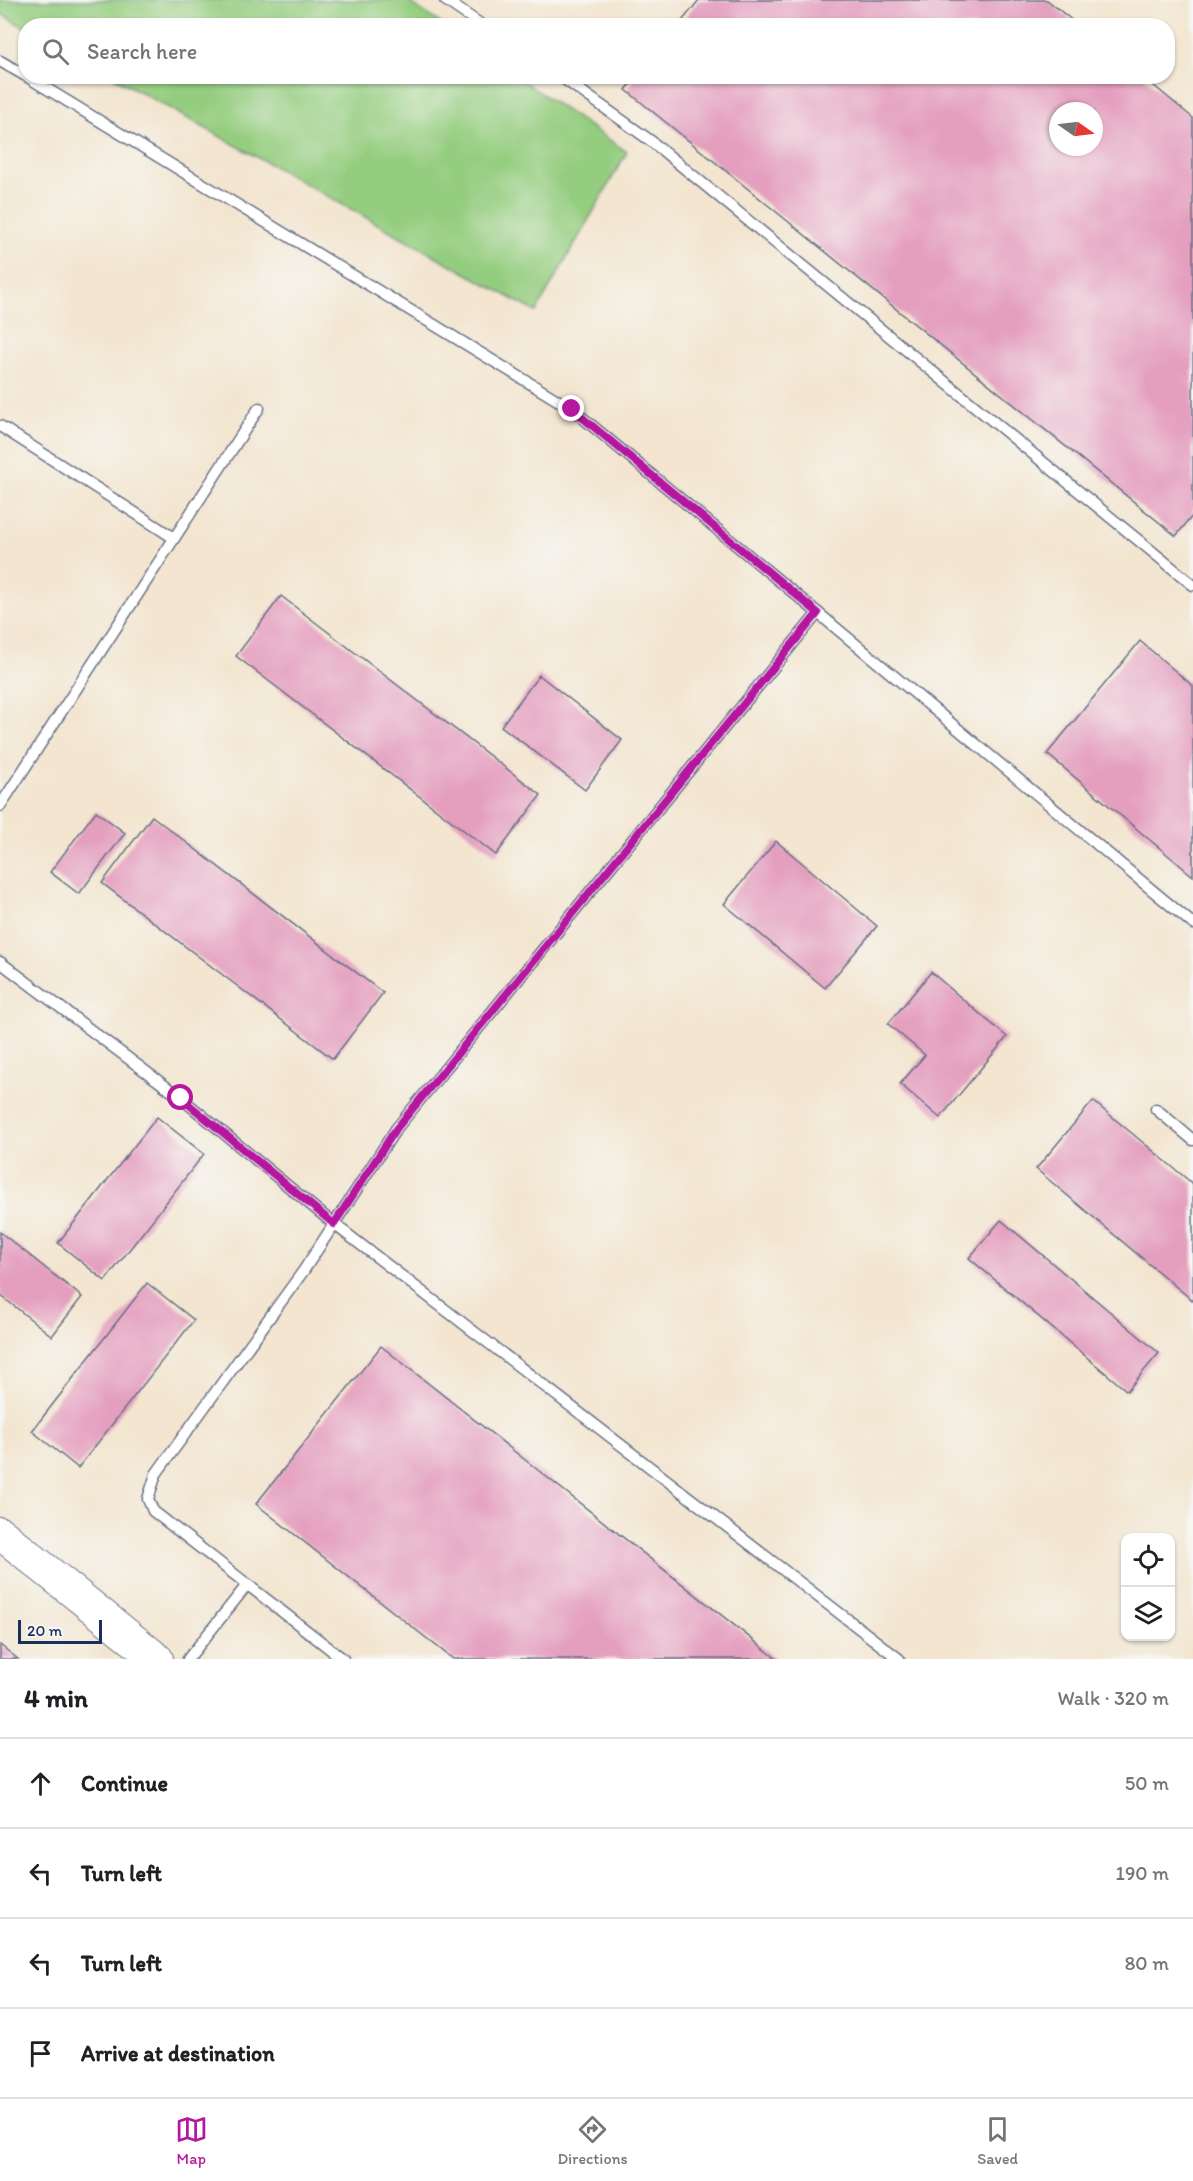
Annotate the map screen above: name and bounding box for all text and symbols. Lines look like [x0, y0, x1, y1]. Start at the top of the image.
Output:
search box [18, 18, 1175, 84]
icon: search [39, 35, 72, 68]
text: Search here [87, 38, 197, 65]
north arrow [1049, 102, 1103, 156]
route end [558, 395, 584, 421]
route start [167, 1084, 193, 1110]
map controls [1121, 1533, 1175, 1641]
button: locate [1121, 1533, 1175, 1587]
button: layers [1121, 1587, 1175, 1641]
scale bar [18, 1617, 102, 1644]
text: 20 m [27, 1621, 62, 1640]
text: 4 min [24, 1682, 88, 1714]
text: Walk · 320 m [1057, 1686, 1169, 1710]
icon: ahead [24, 1767, 57, 1800]
text: Continue [81, 1770, 168, 1797]
text: 50 m [1125, 1771, 1169, 1795]
icon: left [24, 1857, 57, 1890]
text: Turn left [81, 1860, 162, 1887]
text: 190 m [1116, 1861, 1169, 1885]
icon: left [24, 1947, 57, 1980]
text: Turn left [81, 1950, 162, 1977]
text: 80 m [1124, 1951, 1169, 1975]
icon: arrive [24, 2037, 57, 2070]
text: Arrive at destination [81, 2040, 275, 2067]
tab: Map [175, 2113, 208, 2168]
tab: Directions [557, 2113, 628, 2168]
tab: Saved [977, 2113, 1018, 2168]

